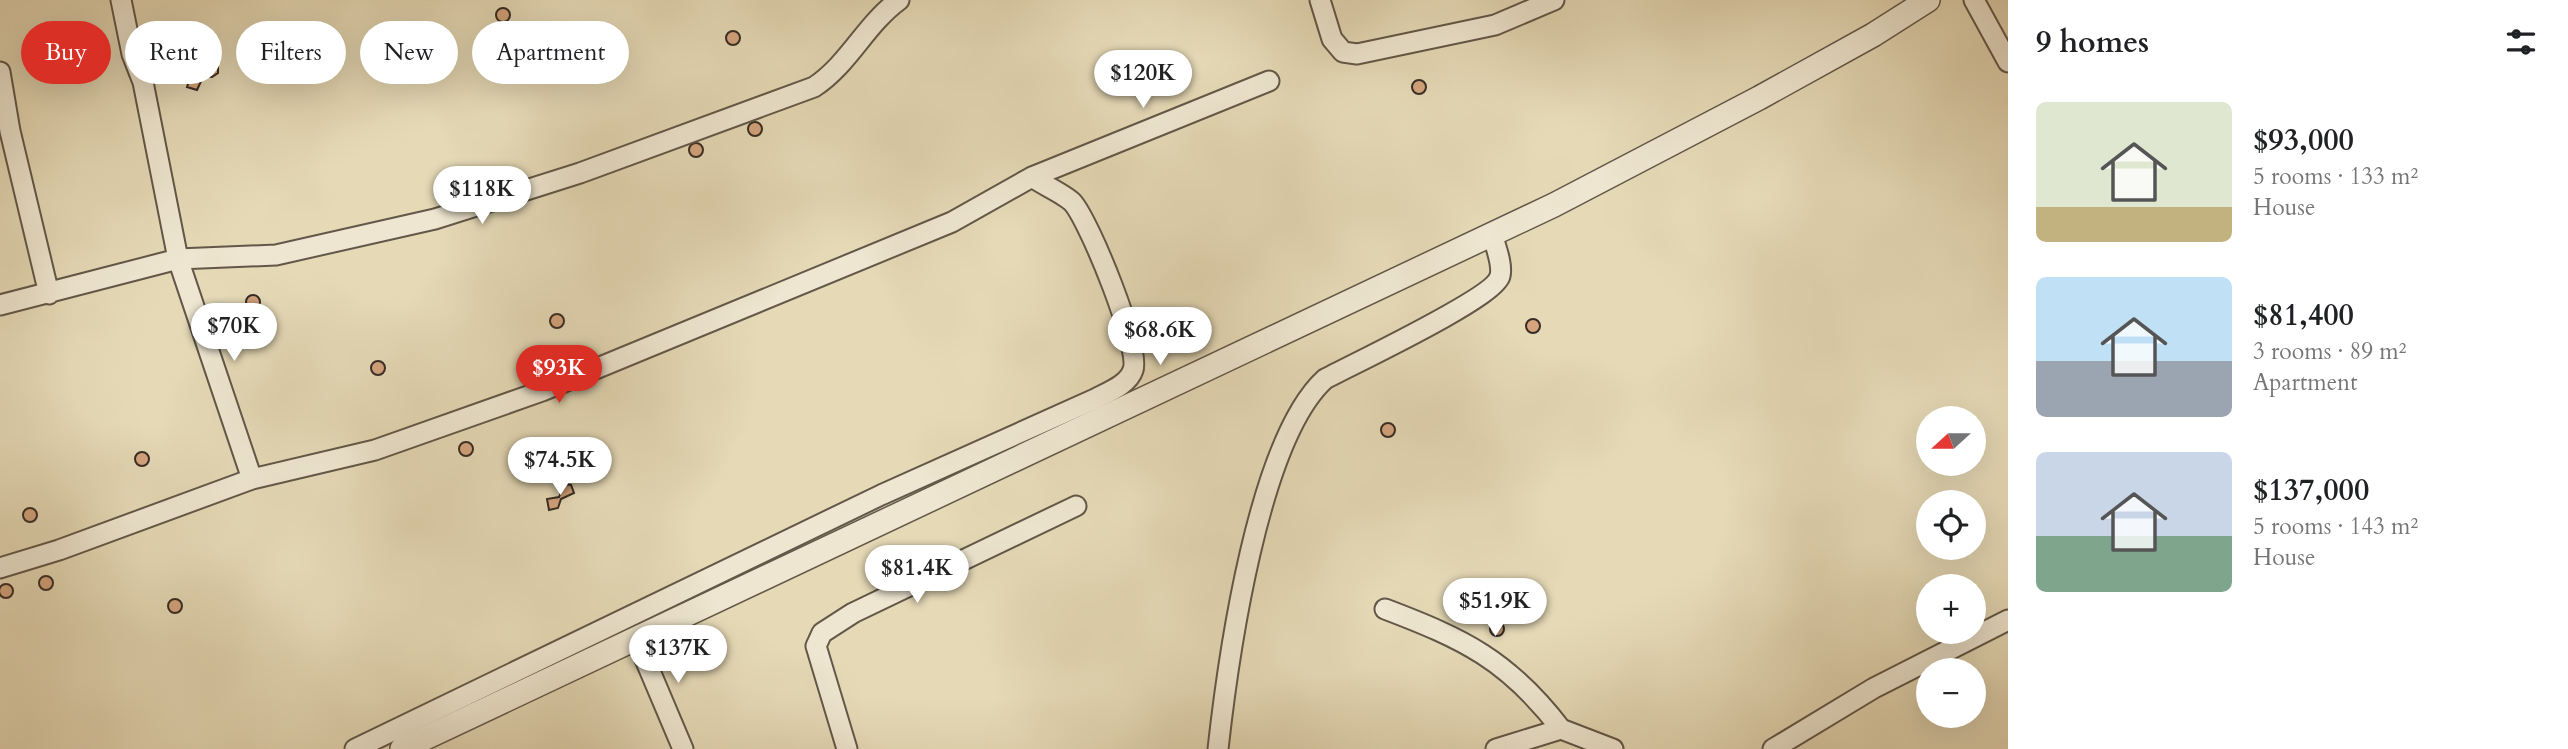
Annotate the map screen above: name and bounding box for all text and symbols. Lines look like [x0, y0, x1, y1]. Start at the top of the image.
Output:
chip: Buy [21, 21, 111, 84]
chip: Rent [125, 21, 222, 84]
chip: Filters [236, 21, 346, 84]
chip: New [360, 21, 458, 84]
chip: Apartment [472, 21, 629, 84]
text: 9 homes [2036, 22, 2149, 63]
icon: filters [2502, 23, 2540, 61]
pin: $120K [1094, 50, 1192, 110]
text: $120K [1110, 57, 1176, 88]
text: $93,000 [2253, 120, 2354, 161]
icon: home [2092, 130, 2176, 214]
text: 5 rooms · 133 m² [2253, 161, 2418, 192]
pin: $118K [433, 166, 531, 226]
text: $118K [449, 173, 515, 204]
text: House [2253, 192, 2315, 223]
text: $81,400 [2253, 295, 2354, 336]
pin: $70K [193, 304, 275, 363]
icon: home [2092, 305, 2176, 389]
pin: $68.6K [1103, 308, 1217, 367]
text: $70K [207, 310, 261, 341]
text: $68.6K [1124, 314, 1196, 345]
text: 3 rooms · 89 m² [2253, 336, 2406, 367]
pin: $93K [518, 346, 600, 405]
text: $93K [532, 352, 586, 383]
text: Apartment [2253, 367, 2357, 398]
north arrow [1916, 406, 1986, 476]
map controls [1916, 406, 1986, 728]
pin: $74.5K [503, 438, 617, 497]
text: $74.5K [524, 444, 596, 475]
text: $137,000 [2253, 470, 2369, 511]
icon: home [2092, 480, 2176, 564]
button: locate [1916, 490, 1986, 560]
text: 5 rooms · 143 m² [2253, 511, 2418, 542]
text: House [2253, 542, 2315, 573]
pin: $81.4K [860, 546, 974, 605]
text: $81.4K [881, 552, 953, 583]
button: + [1916, 574, 1986, 644]
pin: $51.9K [1438, 578, 1552, 638]
text: $51.9K [1459, 585, 1531, 616]
pin: $137K [629, 626, 727, 685]
text: $137K [645, 632, 711, 663]
button: − [1916, 658, 1986, 728]

